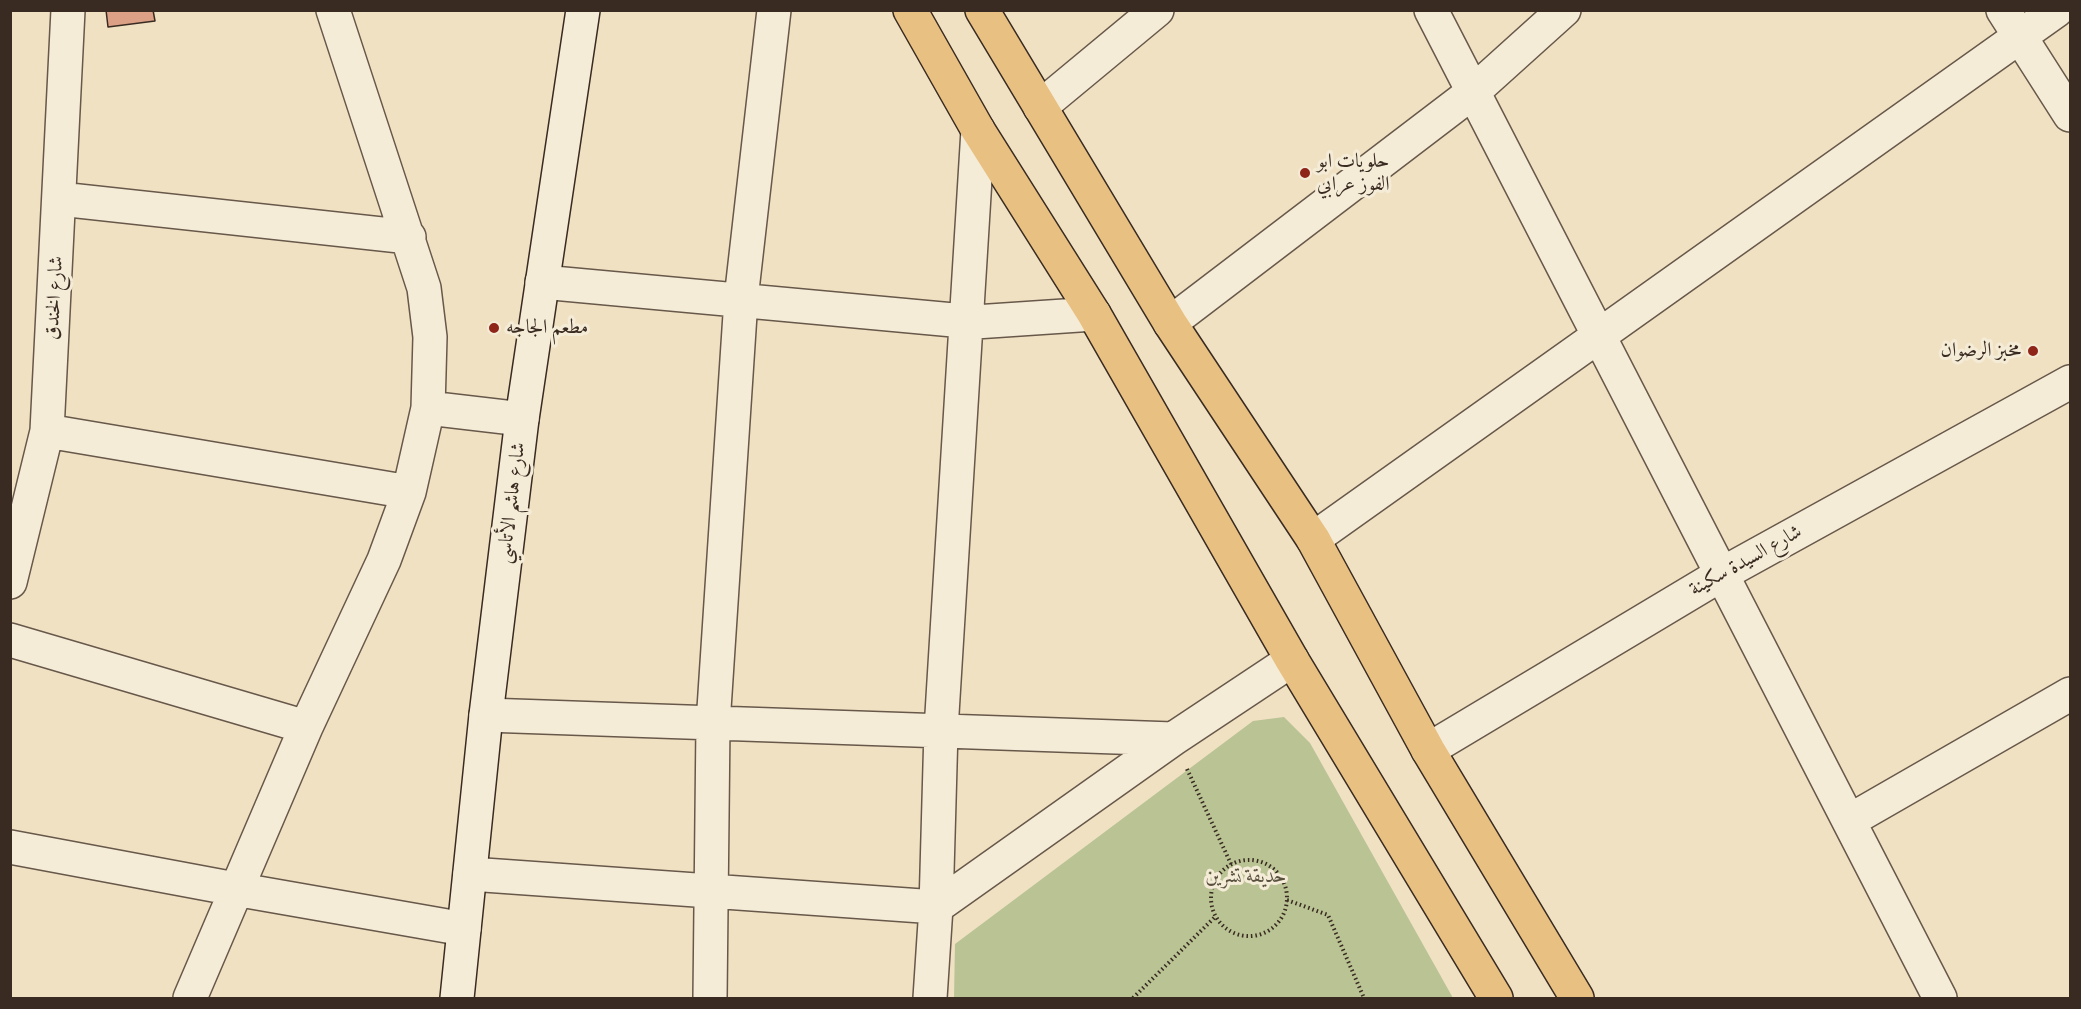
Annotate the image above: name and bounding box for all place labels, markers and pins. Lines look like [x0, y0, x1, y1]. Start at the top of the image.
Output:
place label: حلويات ابو الفوز عرابي [1317, 150, 1390, 197]
marker: حلويات ابو الفوز عرابي [1298, 166, 1312, 180]
place label: مطعم الجاجه [506, 316, 588, 340]
marker: مطعم الجاجه [487, 321, 501, 335]
place label: مخبز الرضوان [1941, 339, 2021, 363]
marker: مخبز الرضوان [2026, 344, 2040, 358]

